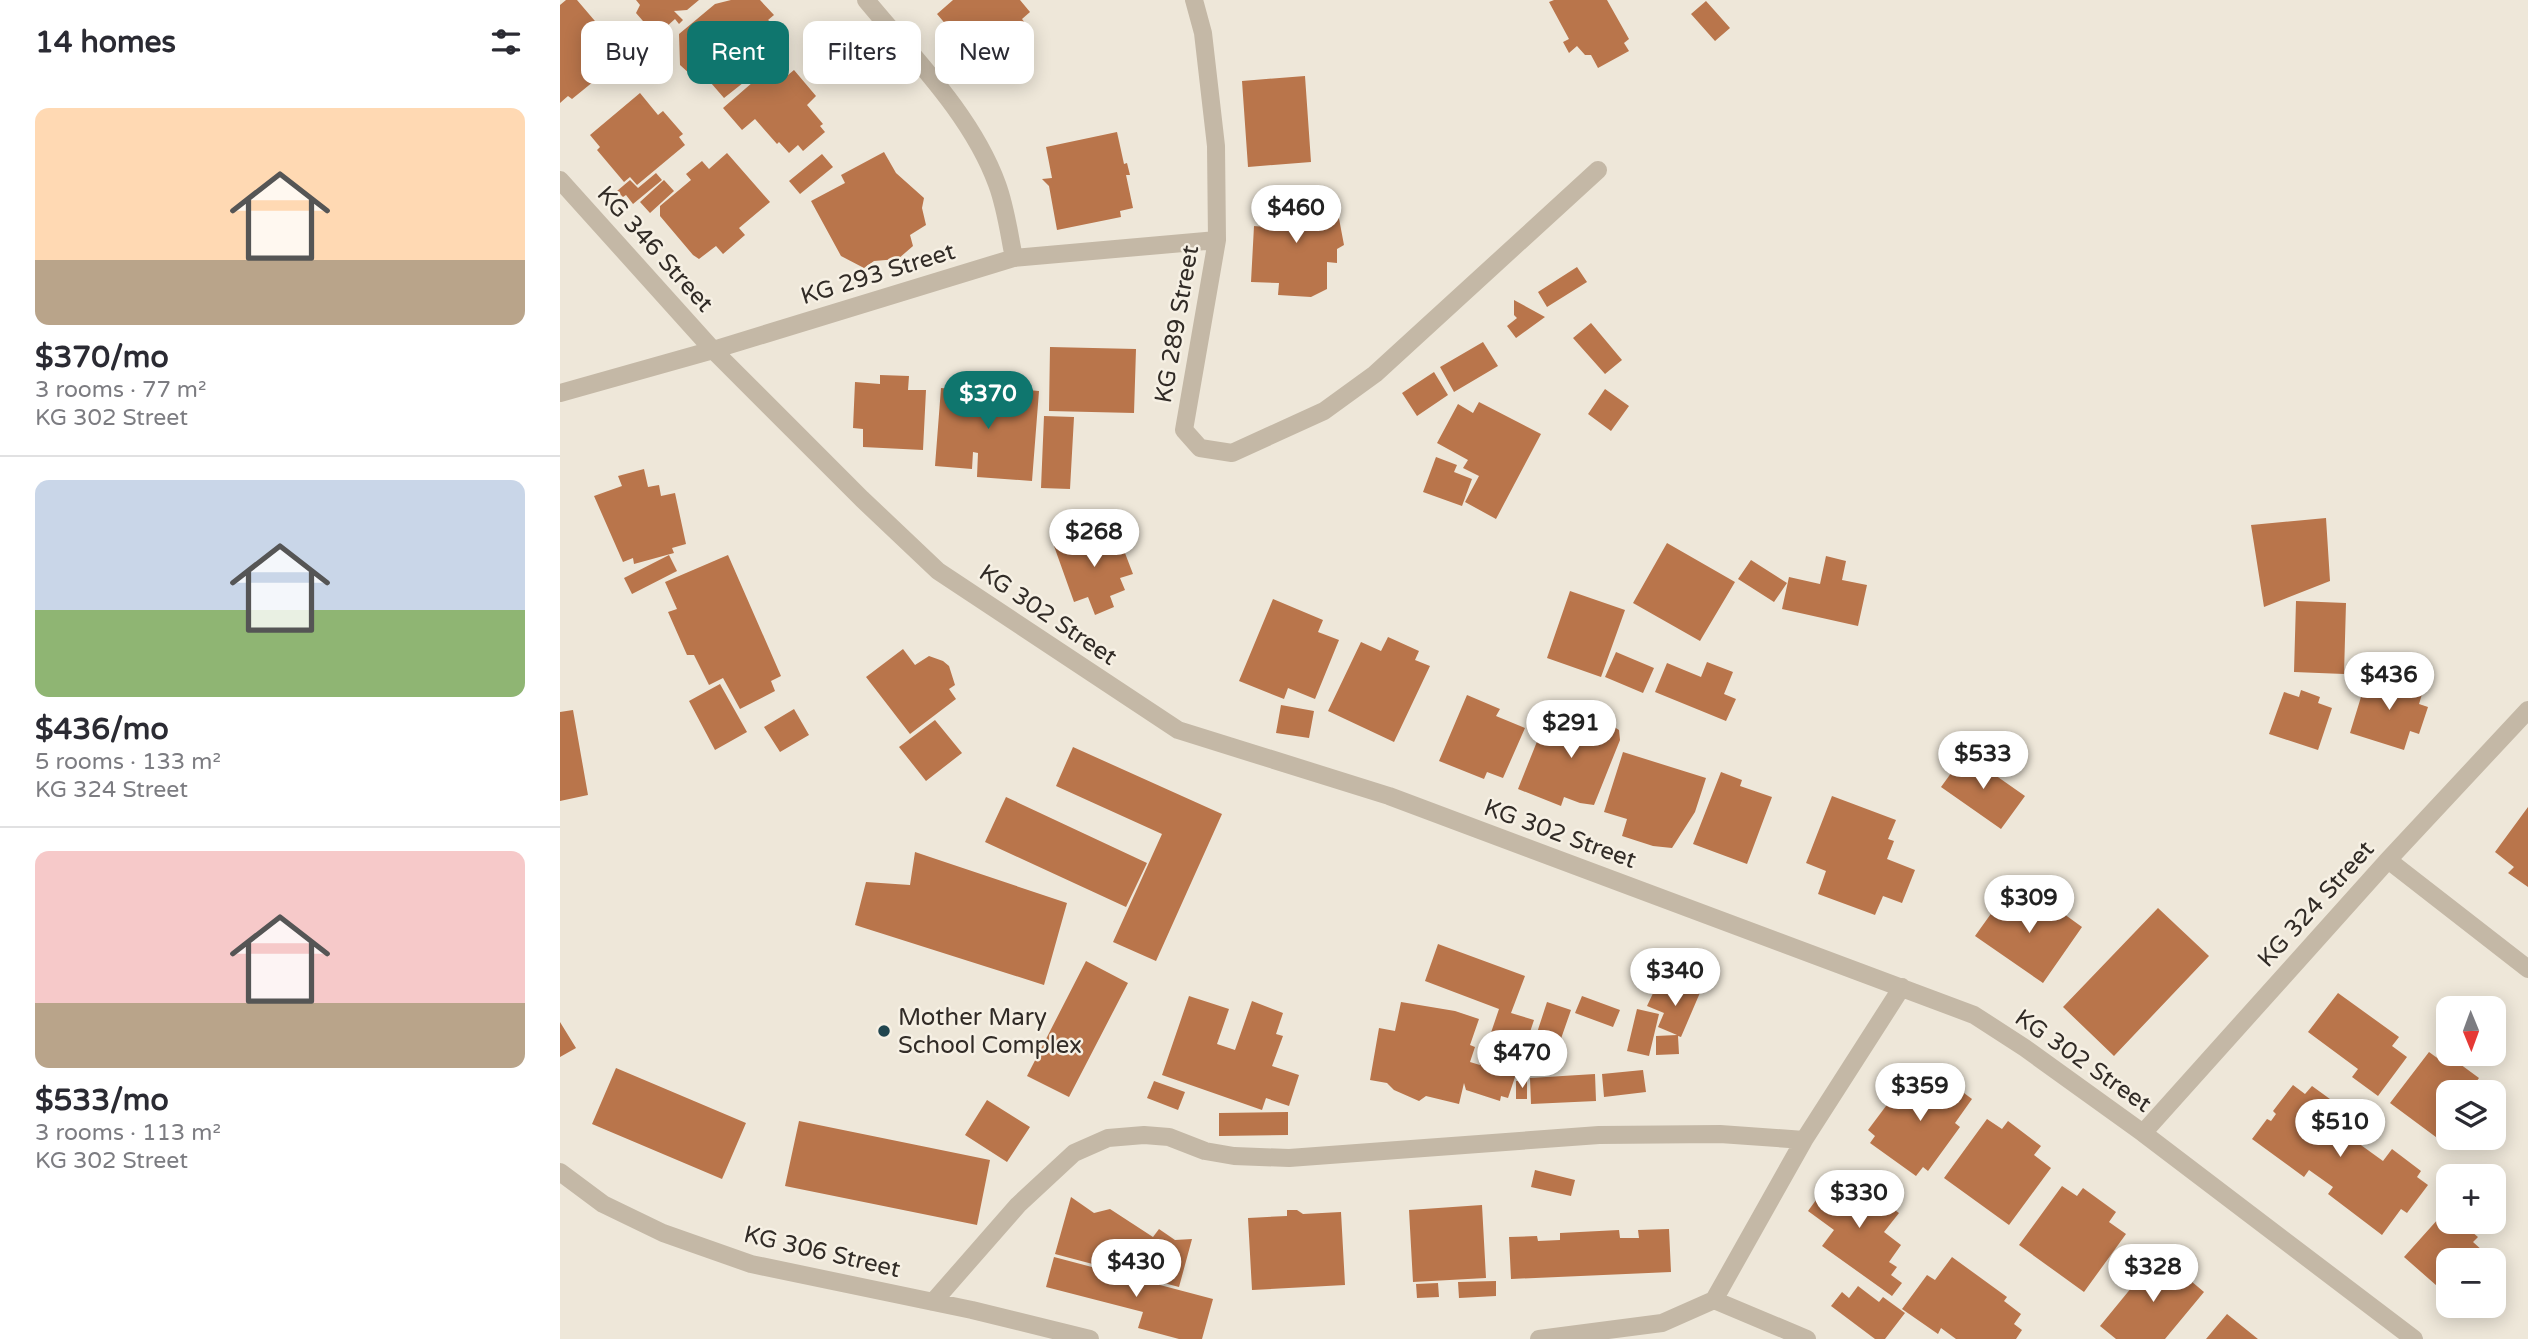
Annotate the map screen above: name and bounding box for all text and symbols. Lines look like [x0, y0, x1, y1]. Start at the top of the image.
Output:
chip: Buy [581, 21, 673, 84]
chip: Rent [687, 21, 789, 84]
chip: Filters [803, 21, 921, 84]
chip: New [935, 21, 1034, 84]
icon: filters [487, 23, 525, 61]
text: 14 homes [35, 24, 176, 61]
icon: home [217, 153, 343, 279]
street label: KG 346 Street [591, 180, 719, 318]
pin: $460 [1255, 186, 1337, 245]
text: $460 [1267, 194, 1325, 222]
street label: KG 293 Street [797, 237, 959, 311]
street label: KG 289 Street [1149, 243, 1205, 405]
text: $370/mo [35, 339, 169, 376]
pin: $370 [947, 372, 1029, 431]
text: 3 rooms · 77 m² [35, 376, 206, 404]
text: $370 [959, 380, 1017, 408]
text: KG 302 Street [35, 404, 188, 432]
pin: $268 [1053, 510, 1135, 569]
text: $268 [1065, 518, 1123, 546]
icon: home [217, 525, 343, 651]
street label: KG 302 Street [974, 558, 1122, 672]
pin: $436 [2348, 652, 2430, 712]
text: $436 [2360, 661, 2418, 689]
pin: $291 [1530, 700, 1612, 760]
text: $291 [1542, 709, 1600, 737]
text: $436/mo [35, 711, 169, 748]
pin: $533 [1942, 732, 2024, 791]
text: $533 [1954, 740, 2012, 768]
text: 5 rooms · 133 m² [35, 748, 221, 776]
text: KG 324 Street [35, 776, 188, 804]
street label: KG 302 Street [1480, 793, 1640, 875]
street label: KG 324 Street [2252, 835, 2380, 973]
pin: $309 [1988, 876, 2070, 935]
text: $309 [2000, 884, 2058, 912]
icon: home [217, 896, 343, 1022]
pin: $340 [1634, 948, 1716, 1008]
text: $340 [1646, 957, 1704, 985]
north arrow [2436, 996, 2506, 1066]
map controls [2436, 996, 2506, 1318]
place label: Mother Mary School Complex [898, 1003, 1082, 1060]
street label: KG 302 Street [2009, 1003, 2157, 1119]
marker: Mother Mary School Complex [876, 1023, 892, 1039]
pin: $470 [1481, 1030, 1563, 1090]
text: $470 [1493, 1039, 1551, 1067]
pin: $359 [1879, 1064, 1961, 1123]
text: $359 [1891, 1072, 1949, 1100]
button: layers [2436, 1080, 2506, 1150]
text: $533/mo [35, 1082, 169, 1119]
pin: $510 [2299, 1100, 2381, 1159]
text: $510 [2311, 1108, 2369, 1136]
text: 3 rooms · 113 m² [35, 1119, 221, 1147]
text: KG 302 Street [35, 1147, 188, 1175]
button: + [2436, 1164, 2506, 1234]
pin: $330 [1818, 1170, 1900, 1230]
text: $330 [1830, 1179, 1888, 1207]
street label: KG 306 Street [741, 1220, 903, 1284]
pin: $430 [1095, 1240, 1177, 1299]
pin: $328 [2112, 1244, 2194, 1304]
text: $430 [1107, 1248, 1165, 1276]
button: − [2436, 1248, 2506, 1318]
text: $328 [2124, 1253, 2182, 1281]

